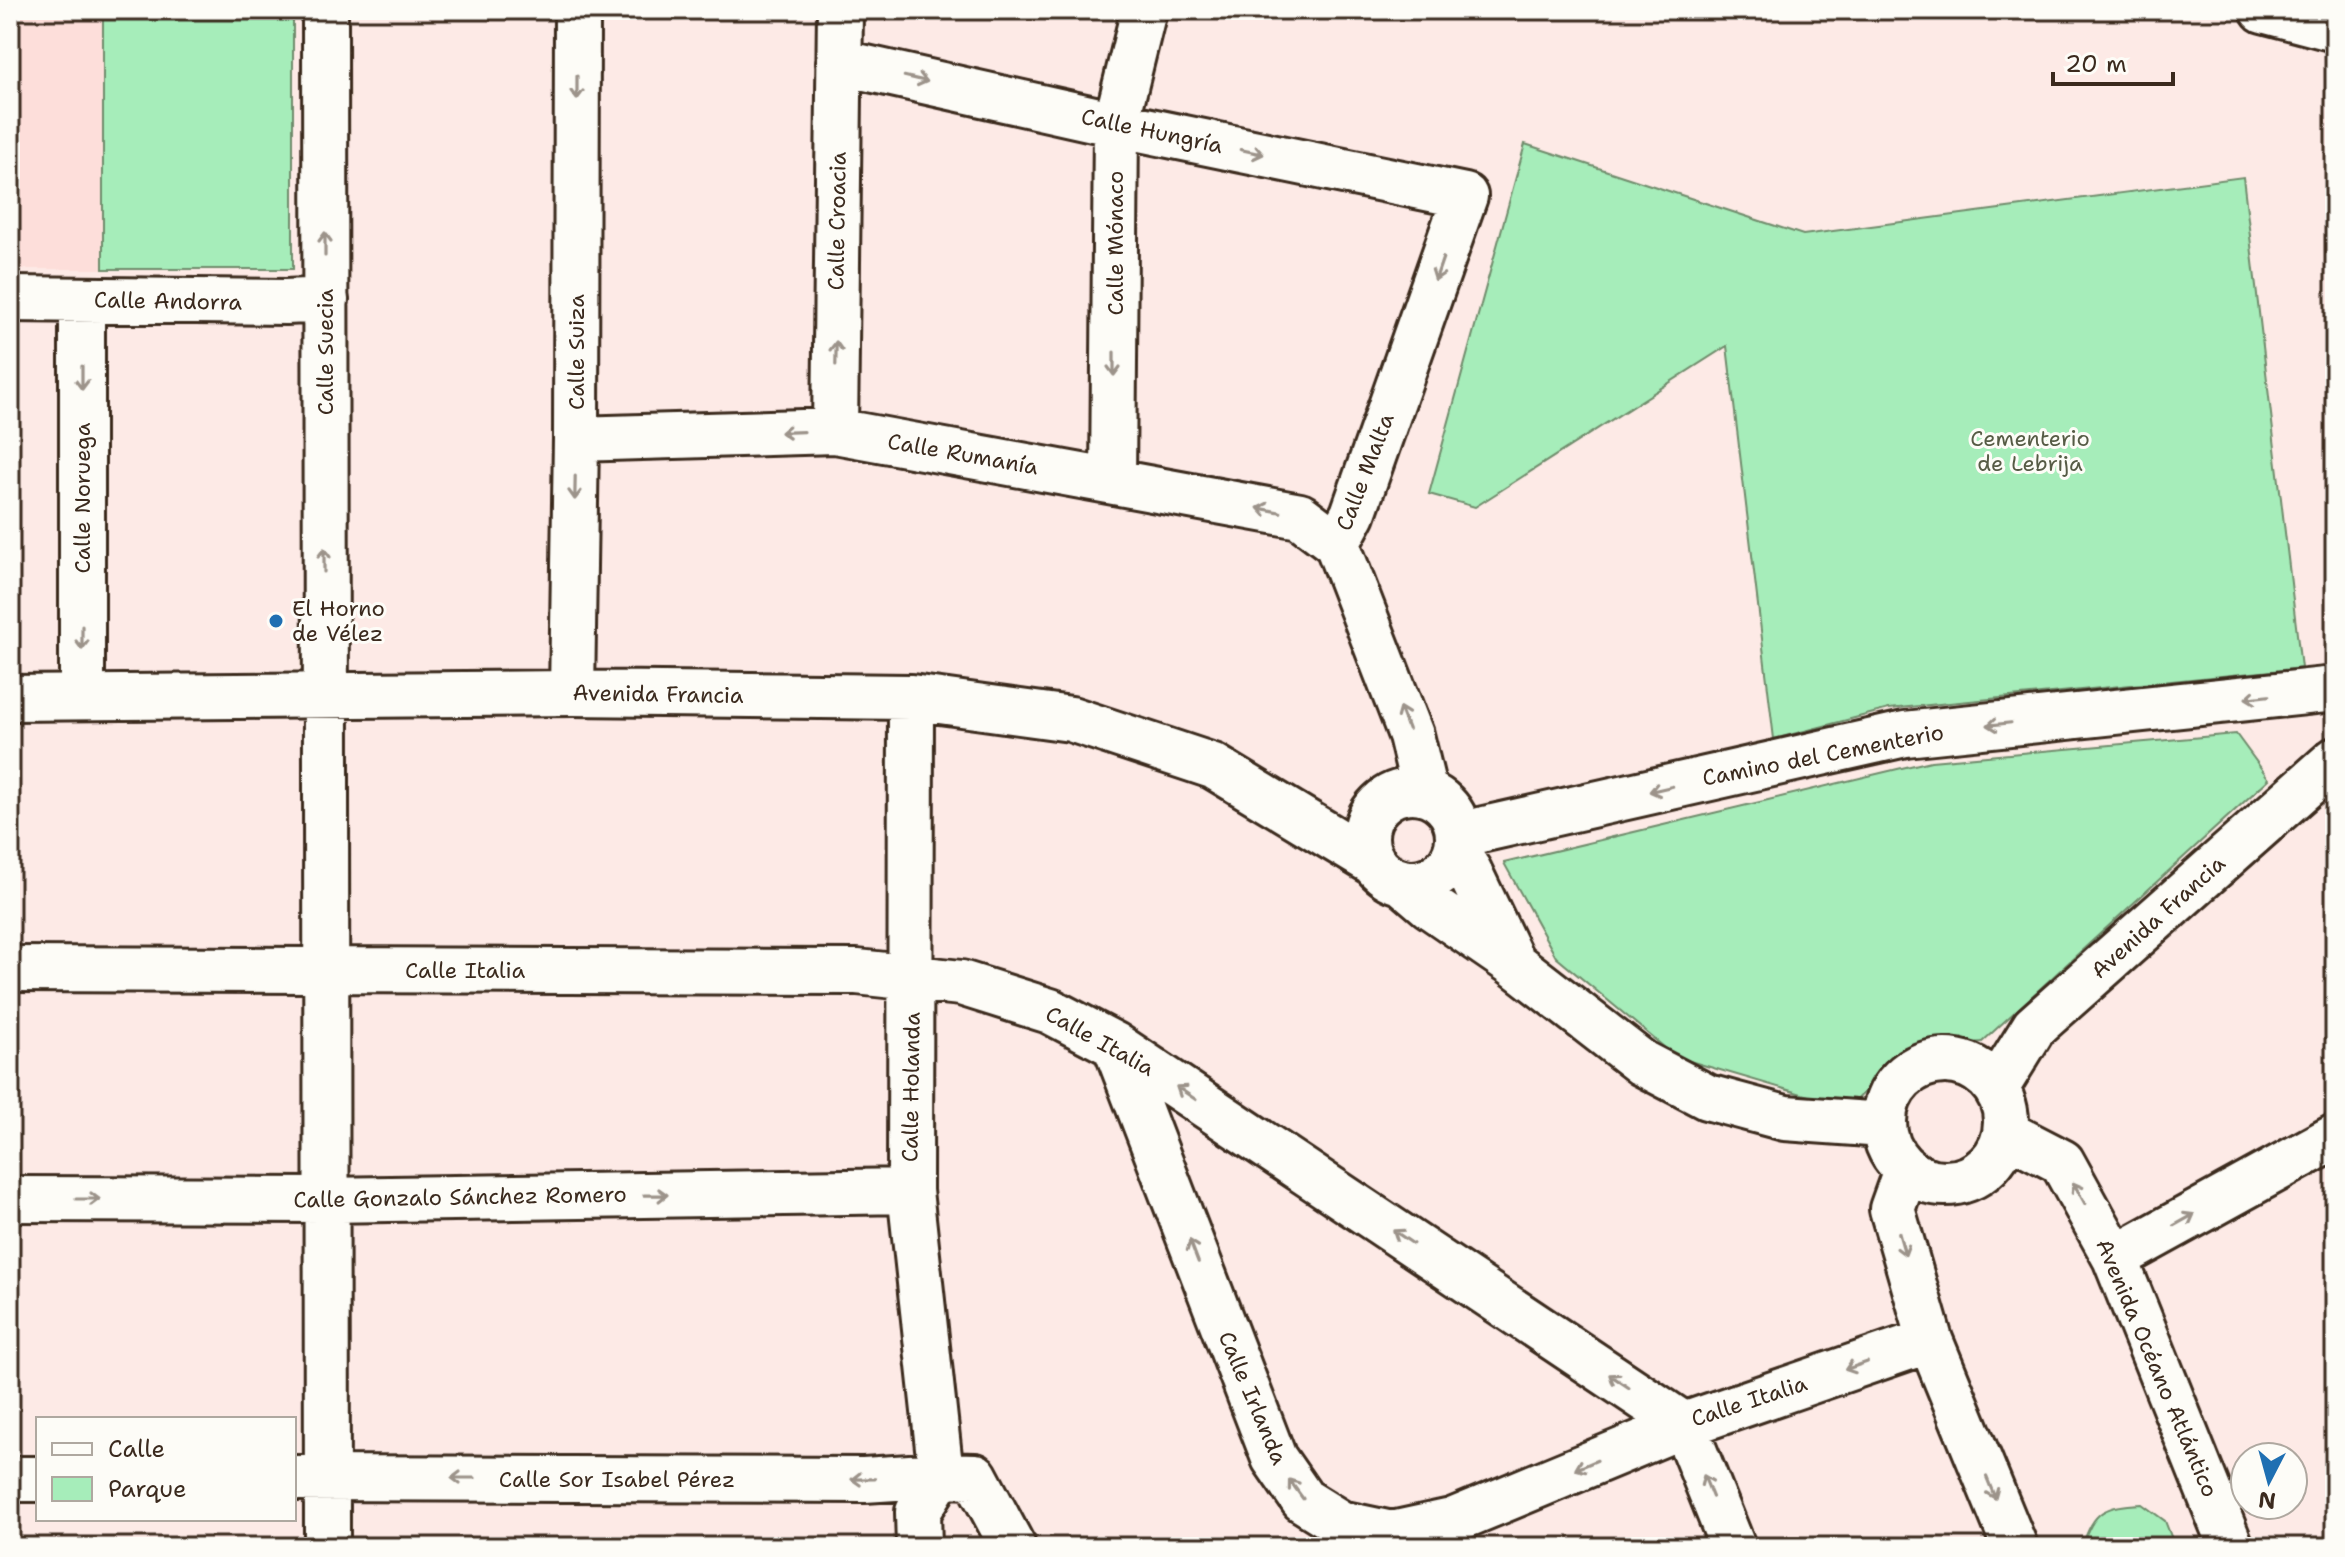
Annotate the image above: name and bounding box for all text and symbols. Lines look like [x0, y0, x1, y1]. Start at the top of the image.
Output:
scale bar [2053, 36, 2173, 86]
text: 20 m [2065, 48, 2127, 80]
one-way arrow [902, 72, 928, 87]
one-way arrow [569, 74, 585, 101]
street label: Calle Hungría [1079, 102, 1226, 160]
one-way arrow [1238, 145, 1264, 160]
street label: Calle Croacia [821, 151, 853, 291]
street label: Calle Mónaco [1101, 171, 1130, 315]
one-way arrow [317, 231, 333, 258]
one-way arrow [1430, 256, 1445, 281]
street label: Calle Andorra [94, 285, 243, 317]
street label: Calle Suecia [311, 289, 340, 415]
street label: Calle Suiza [562, 294, 591, 410]
one-way arrow [828, 340, 843, 367]
one-way arrow [1106, 350, 1122, 377]
one-way arrow [74, 364, 90, 391]
street label: Calle Malta [1329, 409, 1401, 535]
street label: Calle Noruega [68, 422, 97, 573]
park label: Cementerio de Lebrija [1970, 424, 2090, 478]
one-way arrow [779, 425, 806, 440]
street label: Calle Rumanía [885, 426, 1041, 482]
one-way arrow [567, 474, 583, 501]
one-way arrow [1257, 501, 1283, 516]
one-way arrow [316, 547, 332, 574]
place label: El Horno de Vélez [292, 594, 385, 648]
marker: El Horno de Vélez [267, 612, 285, 630]
one-way arrow [74, 624, 90, 651]
street label: Avenida Francia [572, 678, 744, 710]
one-way arrow [2244, 690, 2271, 705]
one-way arrow [1396, 706, 1410, 731]
street label: Camino del Cementerio [1700, 717, 1946, 793]
one-way arrow [1986, 717, 2013, 732]
one-way arrow [1649, 782, 1675, 797]
street label: Avenida Francia [2085, 849, 2231, 985]
street label: Calle Italia [405, 956, 525, 985]
street label: Calle Italia [1040, 999, 1160, 1083]
street label: Calle Holanda [895, 1011, 927, 1162]
one-way arrow [1176, 1084, 1198, 1101]
street label: Calle Gonzalo Sánchez Romero [293, 1180, 627, 1214]
one-way arrow [2071, 1181, 2086, 1205]
one-way arrow [642, 1187, 669, 1203]
one-way arrow [74, 1191, 101, 1207]
one-way arrow [2171, 1212, 2195, 1227]
one-way arrow [1392, 1229, 1414, 1245]
one-way arrow [1896, 1231, 1910, 1256]
street label: Avenida Océano Atlántico [2089, 1234, 2225, 1502]
one-way arrow [1186, 1239, 1200, 1264]
street label: Calle Irlanda [1212, 1327, 1294, 1469]
one-way arrow [1844, 1359, 1869, 1374]
street label: Calle Italia [1687, 1369, 1811, 1433]
one-way arrow [1608, 1373, 1630, 1390]
legend [36, 1417, 296, 1521]
text: Calle [108, 1433, 165, 1465]
north arrow [2229, 1441, 2309, 1521]
one-way arrow [1574, 1459, 1599, 1474]
street label: Calle Sor Isabel Pérez [499, 1465, 735, 1494]
one-way arrow [450, 1470, 477, 1486]
one-way arrow [850, 1472, 877, 1487]
text: Parque [108, 1473, 187, 1505]
one-way arrow [1700, 1474, 1715, 1499]
one-way arrow [1984, 1475, 1999, 1500]
one-way arrow [1288, 1479, 1305, 1500]
text: N [2257, 1485, 2277, 1516]

